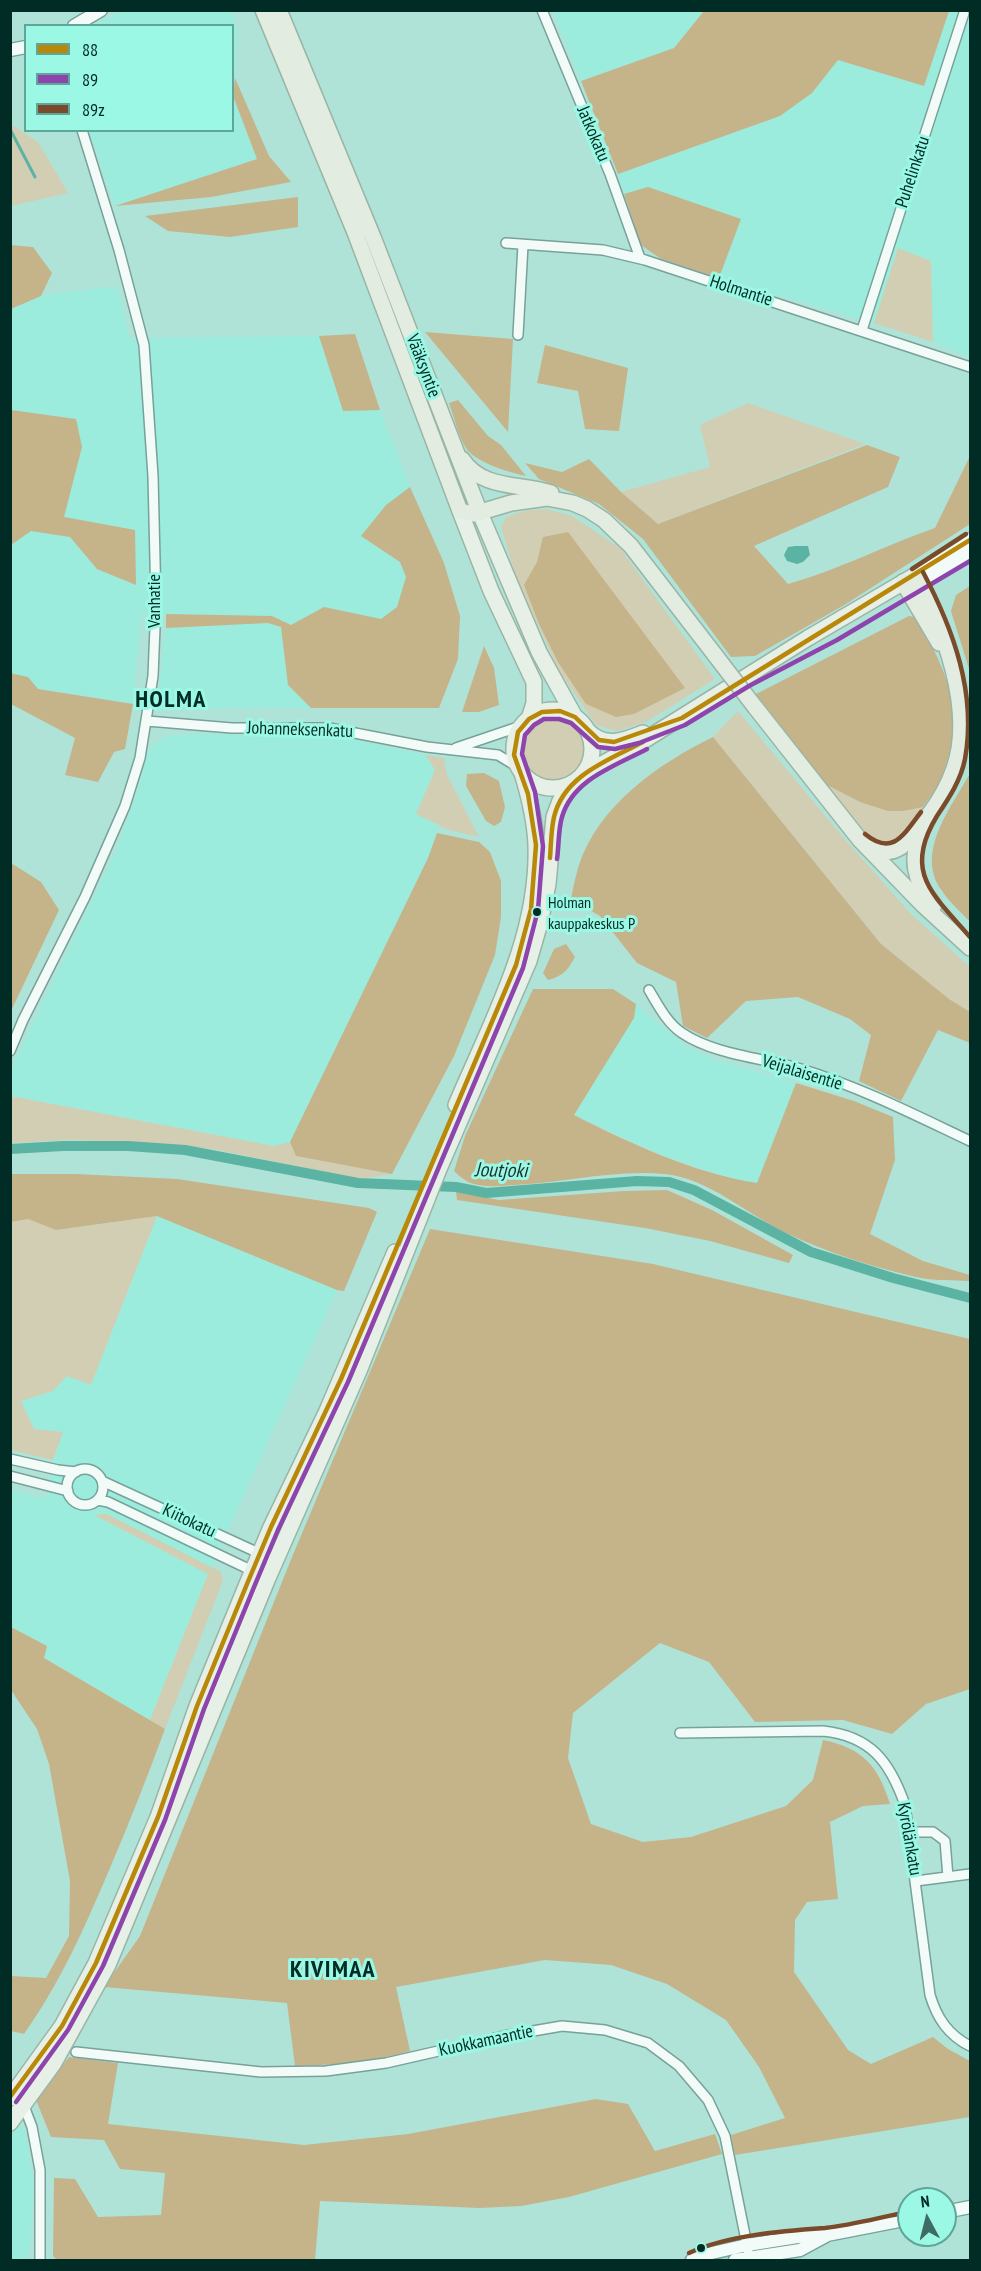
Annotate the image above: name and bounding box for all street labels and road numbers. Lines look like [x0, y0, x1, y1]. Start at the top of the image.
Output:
street label: Jatkokatu [572, 103, 614, 165]
street label: Puhelinkatu [891, 134, 935, 210]
street label: Holmantie [707, 271, 775, 311]
street label: Vääksyntie [401, 331, 445, 401]
street label: Vanhatie [144, 574, 166, 628]
street label: Johanneksenkatu [247, 717, 353, 743]
street label: Veijalaisentie [759, 1051, 845, 1095]
street label: Kiitokatu [159, 1499, 219, 1543]
street label: Kyrölänkatu [892, 1801, 926, 1877]
street label: Kuokkamaantie [437, 2021, 535, 2061]

